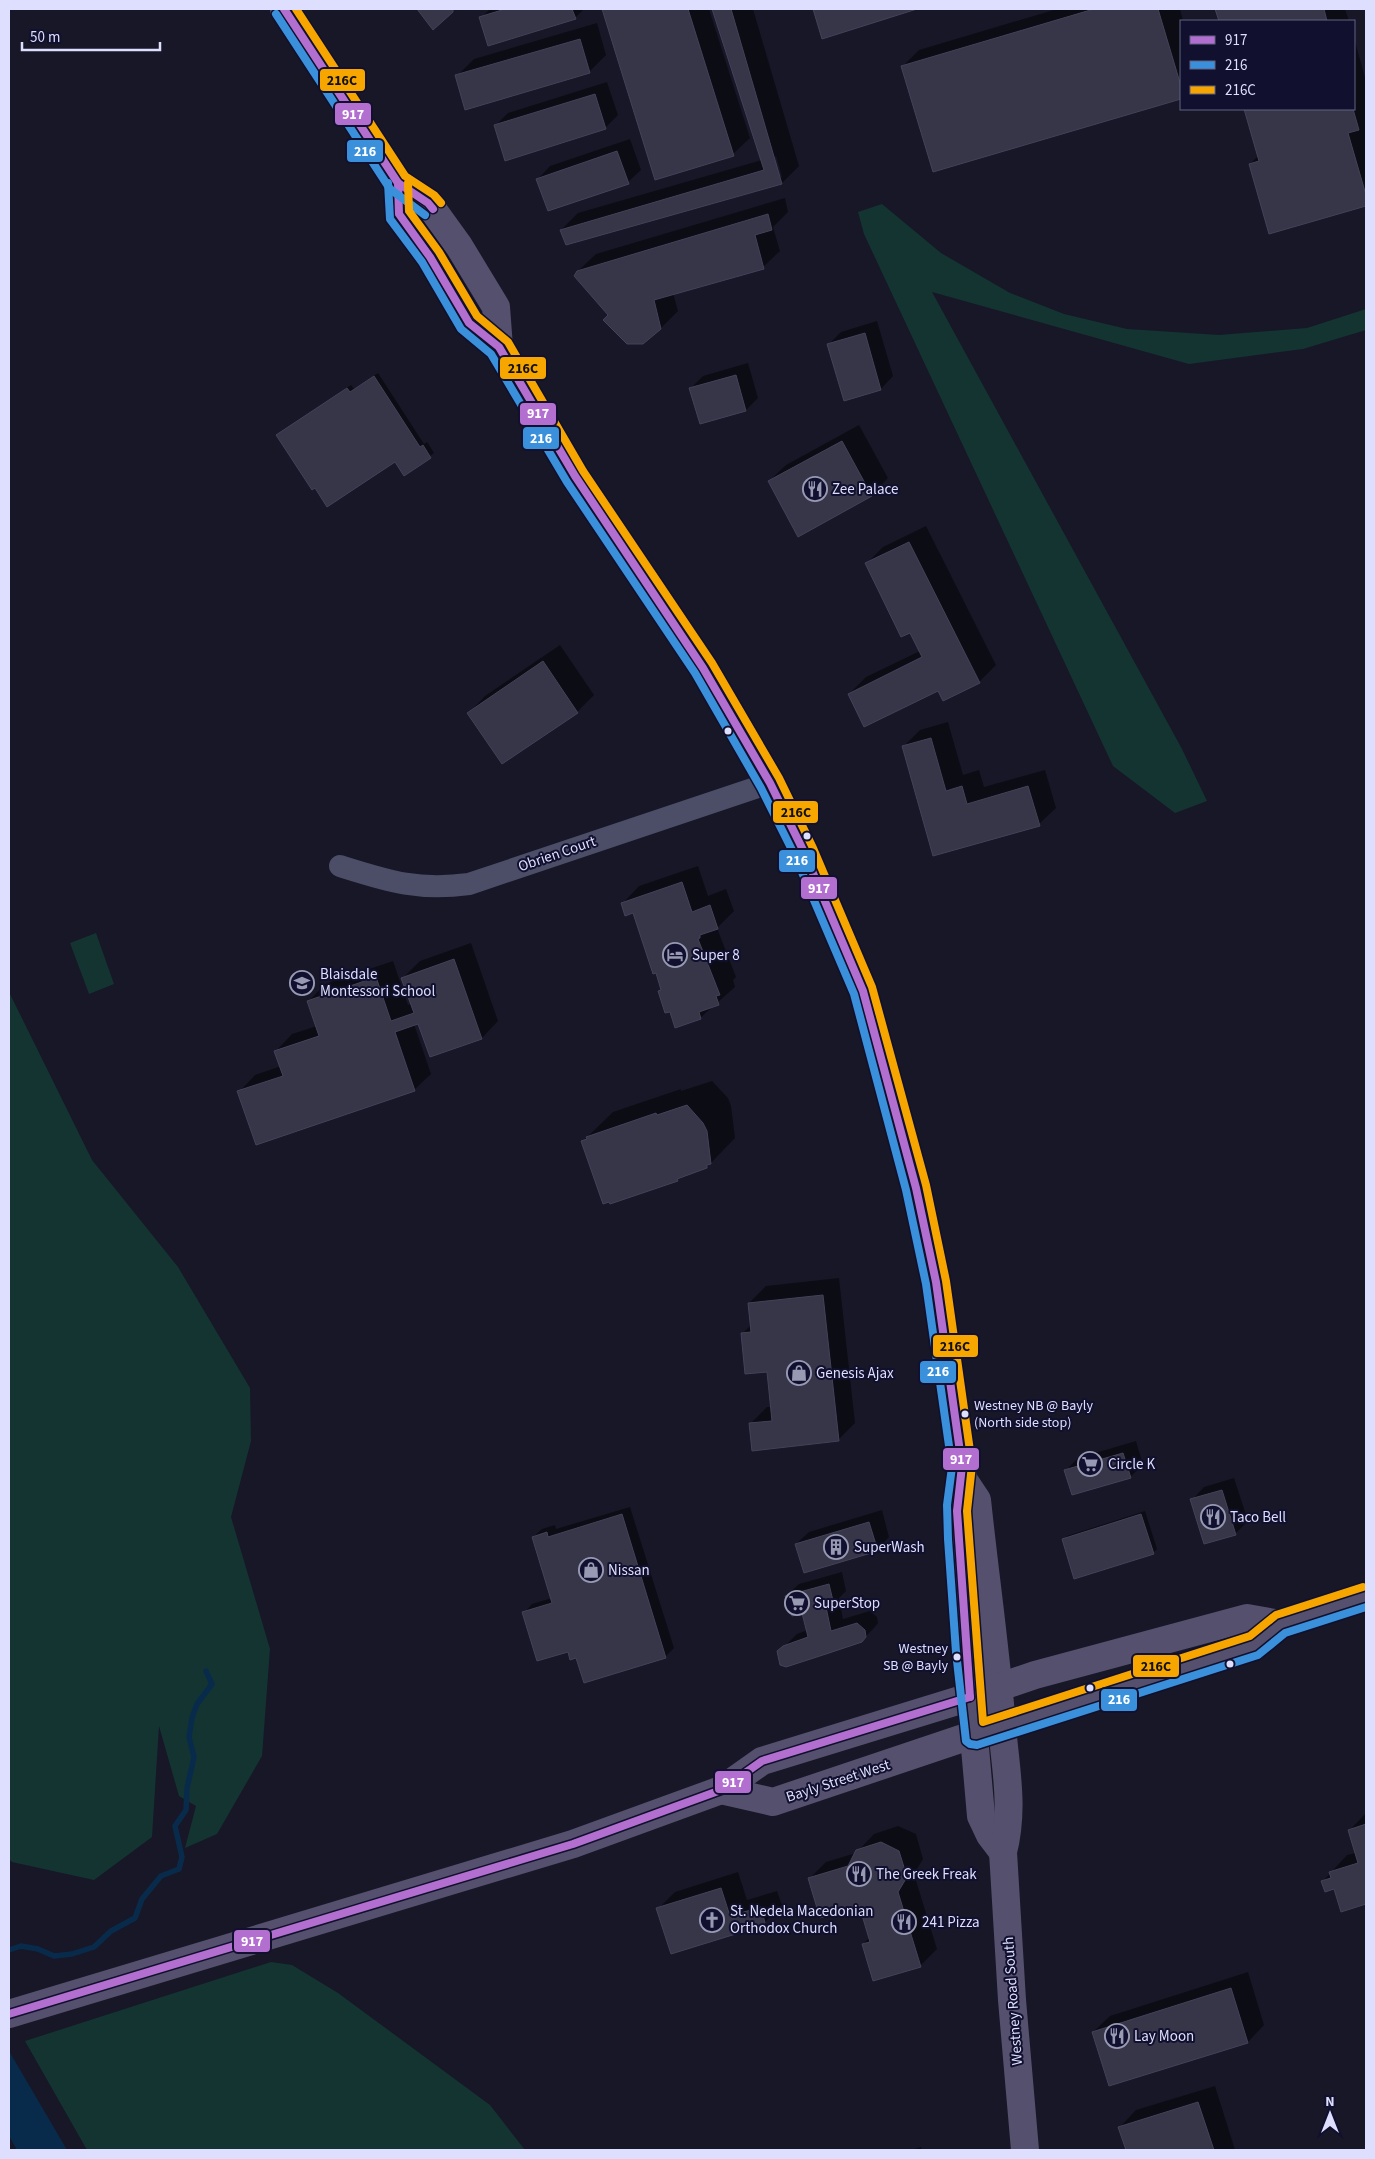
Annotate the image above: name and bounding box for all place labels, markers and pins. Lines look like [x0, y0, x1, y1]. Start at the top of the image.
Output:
restaurant icon: Zee Palace [802, 476, 828, 502]
place label: Zee Palace [832, 479, 898, 500]
unlabelled marker [723, 726, 733, 736]
unlabelled marker [802, 831, 812, 841]
hotel icon: Super 8 [662, 942, 688, 968]
place label: Super 8 [692, 945, 740, 966]
place label: Blaisdale Montessori School [320, 964, 435, 1002]
school or university icon: Blaisdale Montessori School [289, 970, 315, 996]
shop icon: Genesis Ajax [786, 1360, 812, 1386]
place label: Genesis Ajax [816, 1363, 894, 1384]
place label: Westney NB @ Bayly (North side stop) [974, 1396, 1093, 1433]
marker: Westney NB @ Bayly (North side stop) [960, 1409, 970, 1419]
supermarket icon: Circle K [1077, 1451, 1103, 1477]
place label: Circle K [1108, 1454, 1155, 1475]
restaurant icon: Taco Bell [1200, 1504, 1226, 1530]
place label: Taco Bell [1230, 1507, 1286, 1528]
building icon: SuperWash [823, 1534, 849, 1560]
place label: SuperWash [854, 1537, 925, 1558]
shop icon: Nissan [578, 1557, 604, 1583]
place label: Nissan [608, 1560, 650, 1581]
supermarket icon: SuperStop [784, 1590, 810, 1616]
place label: SuperStop [814, 1593, 880, 1614]
place label: Westney SB @ Bayly [883, 1639, 948, 1676]
marker: Westney SB @ Bayly [952, 1652, 962, 1662]
unlabelled marker [1225, 1659, 1235, 1669]
unlabelled marker [1085, 1683, 1095, 1693]
restaurant icon: The Greek Freak [846, 1861, 872, 1887]
place label: The Greek Freak [876, 1864, 977, 1885]
place label: St. Nedela Macedonian Orthodox Church [730, 1901, 873, 1939]
church icon: St. Nedela Macedonian Orthodox Church [699, 1907, 725, 1933]
restaurant icon: 241 Pizza [891, 1909, 917, 1935]
place label: 241 Pizza [922, 1912, 980, 1933]
restaurant icon: Lay Moon [1104, 2023, 1130, 2049]
place label: Lay Moon [1134, 2026, 1194, 2047]

